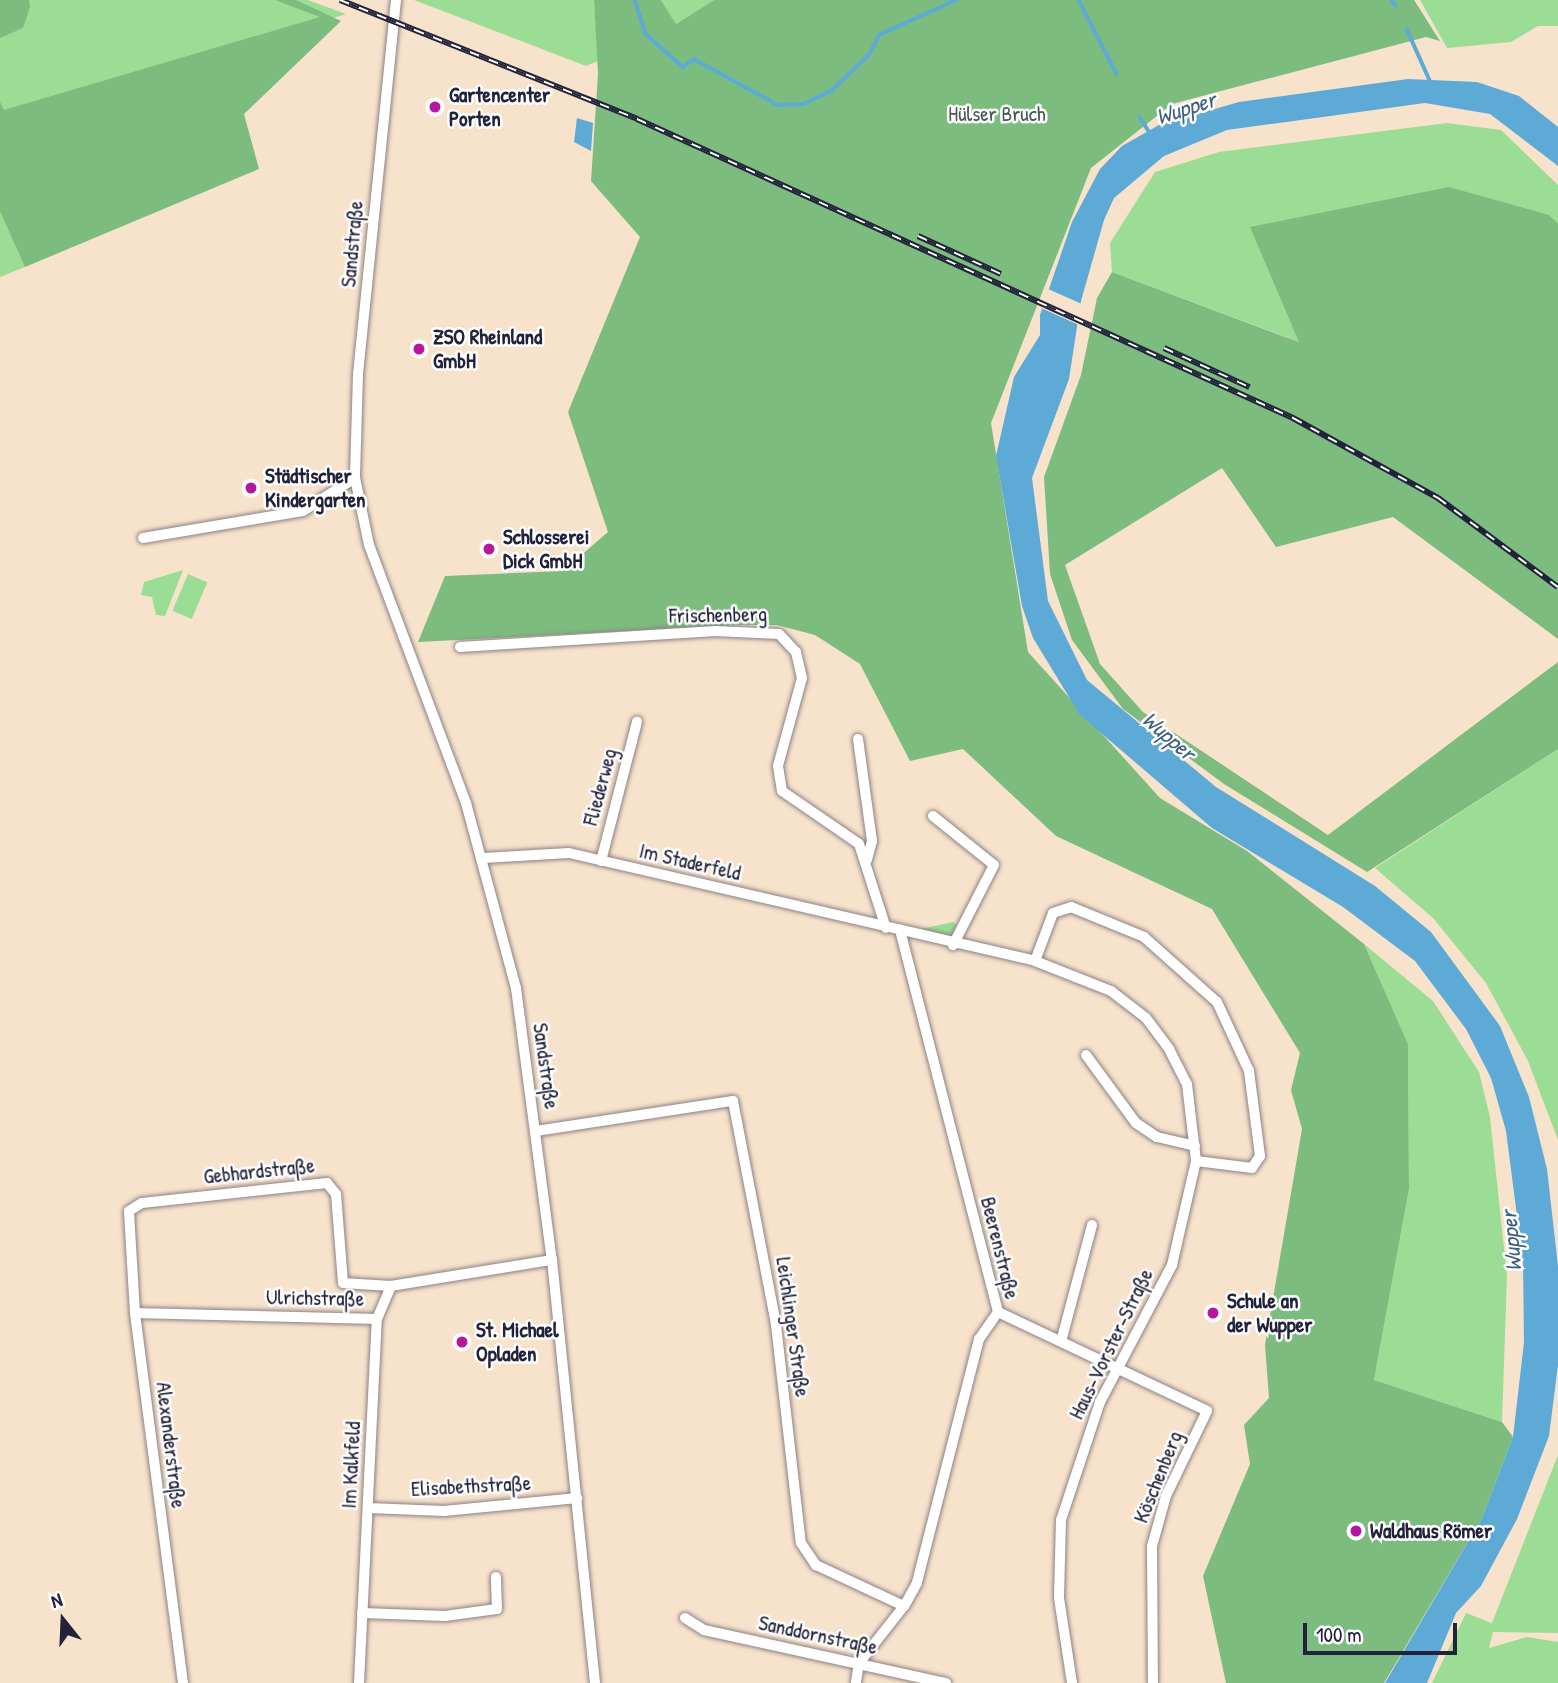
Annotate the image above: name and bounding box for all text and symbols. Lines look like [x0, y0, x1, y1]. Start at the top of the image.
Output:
place label: Gartencenter Porten [449, 82, 550, 132]
water label: Wupper [1153, 85, 1219, 131]
marker: Gartencenter Porten [427, 99, 443, 115]
park label: Hülser Bruch [948, 101, 1046, 127]
street label: Sandstraße [336, 200, 368, 288]
place label: ZSO Rheinland GmbH [433, 324, 542, 374]
marker: ZSO Rheinland GmbH [411, 341, 427, 357]
place label: Städtischer Kindergarten [265, 463, 366, 513]
marker: Städtischer Kindergarten [243, 480, 259, 496]
place label: Schlosserei Dick GmbH [503, 524, 589, 574]
marker: Schlosserei Dick GmbH [481, 541, 497, 557]
street label: Frischenberg [669, 602, 767, 628]
water label: Wupper [1137, 706, 1201, 766]
street label: Fliederweg [578, 746, 622, 828]
street label: Im Staderfeld [637, 838, 743, 886]
street label: Sandstraße [527, 1021, 565, 1111]
street label: Gebhardstraße [202, 1153, 316, 1189]
street label: Beerenstraße [975, 1194, 1025, 1302]
water label: Wupper [1495, 1209, 1527, 1273]
street label: Leichlinger Straße [771, 1255, 815, 1399]
street label: Haus-Vorster-Straße [1064, 1265, 1158, 1423]
street label: Ulrichstraße [266, 1285, 364, 1311]
place label: Schule an der Wupper [1227, 1288, 1312, 1338]
marker: Schule an der Wupper [1205, 1305, 1221, 1321]
place label: St. Michael Opladen [476, 1317, 559, 1367]
marker: St. Michael Opladen [454, 1334, 470, 1350]
street label: Alexanderstraße [151, 1380, 191, 1510]
street label: Im Kalkfeld [336, 1421, 366, 1509]
street label: Köschenberg [1128, 1427, 1188, 1527]
street label: Elisabethstraße [410, 1470, 532, 1502]
place label: Waldhaus Römer [1370, 1518, 1492, 1544]
marker: Waldhaus Römer [1348, 1523, 1364, 1539]
north arrow [28, 1585, 98, 1655]
text: N [48, 1586, 65, 1614]
street label: Sanddornstraße [756, 1610, 880, 1660]
scale bar [1306, 1610, 1460, 1654]
text: 100 m [1316, 1620, 1362, 1649]

